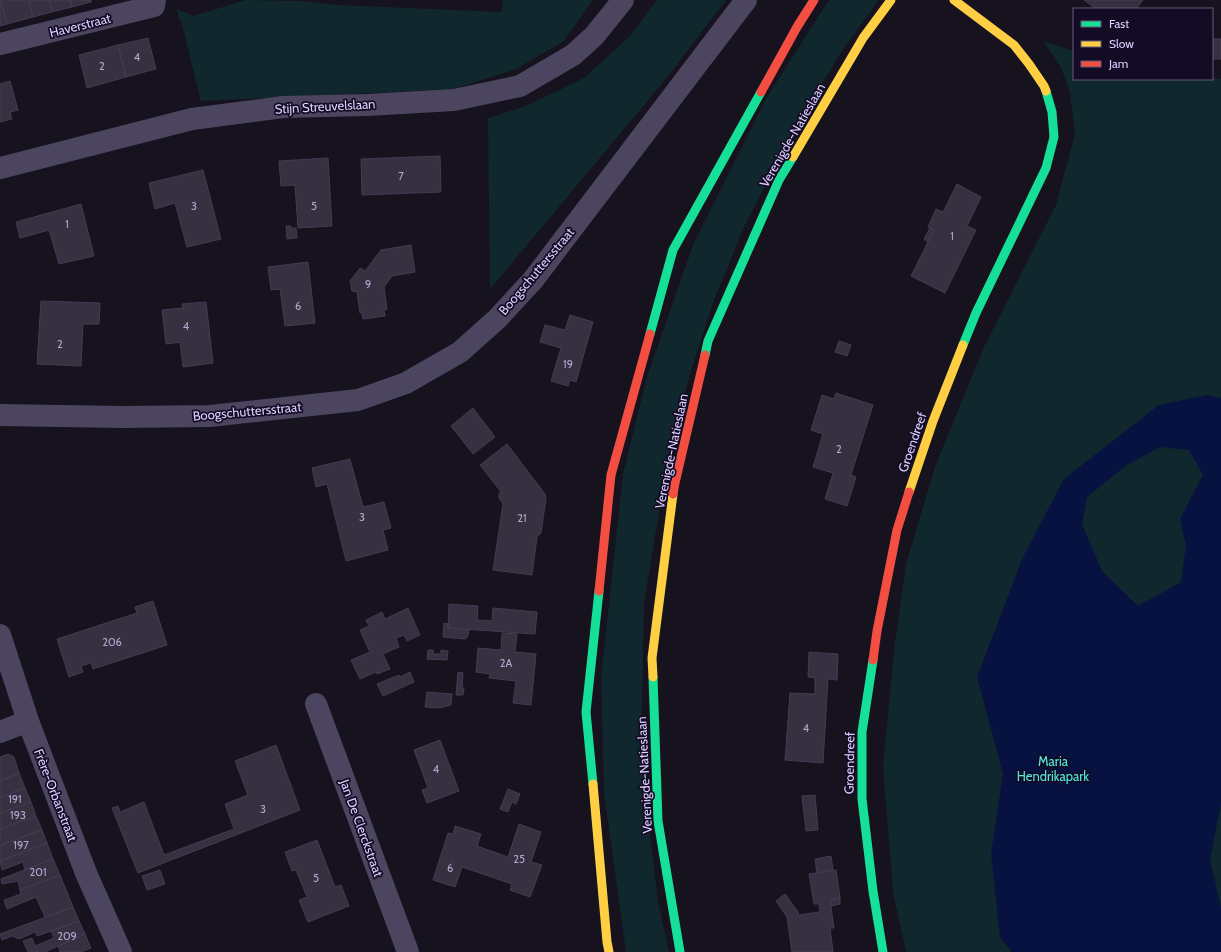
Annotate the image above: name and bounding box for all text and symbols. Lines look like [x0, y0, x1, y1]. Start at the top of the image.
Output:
legend [1073, 8, 1213, 80]
street label: Haverstraat [48, 10, 113, 40]
text: Fast [1109, 16, 1129, 31]
text: Slow [1109, 36, 1134, 51]
house number: 4 [134, 50, 141, 64]
text: Jam [1108, 56, 1128, 71]
house number: 2 [99, 59, 105, 73]
street label: Verenigde-Natieslaan [756, 80, 828, 190]
street label: Stijn Streuvelslaan [274, 95, 376, 118]
house number: 7 [398, 169, 404, 183]
house number: 3 [191, 199, 197, 213]
house number: 5 [311, 199, 317, 213]
house number: 1 [65, 217, 69, 231]
street label: Boogschuttersstraat [495, 224, 578, 318]
house number: 1 [950, 229, 954, 243]
house number: 9 [365, 277, 371, 291]
house number: 6 [295, 299, 301, 313]
house number: 4 [183, 319, 190, 333]
house number: 2 [57, 337, 63, 351]
house number: 19 [563, 357, 573, 371]
street label: Verenigde-Natieslaan [651, 392, 691, 510]
street label: Boogschuttersstraat [192, 398, 303, 424]
street label: Groendreef [894, 409, 930, 474]
house number: 2 [836, 442, 842, 456]
house number: 3 [359, 510, 365, 524]
house number: 21 [517, 511, 527, 525]
house number: 206 [102, 635, 122, 649]
house number: 2A [500, 656, 512, 670]
street label: Verenigde-Natieslaan [633, 716, 655, 834]
house number: 4 [803, 721, 810, 735]
street label: Groendreef [840, 731, 858, 794]
street label: Frère-Orbanstraat [31, 746, 81, 844]
park label: Maria Hendrikapark [1017, 753, 1089, 784]
house number: 4 [433, 762, 440, 776]
street label: Jan De Clerckstraat [337, 776, 387, 879]
house number: 191 [8, 792, 22, 806]
house number: 3 [260, 802, 266, 816]
house number: 193 [10, 808, 26, 822]
house number: 197 [13, 838, 29, 852]
house number: 25 [513, 852, 525, 866]
house number: 6 [447, 861, 453, 875]
house number: 201 [29, 865, 47, 879]
house number: 5 [313, 871, 319, 885]
house number: 209 [57, 929, 77, 943]

